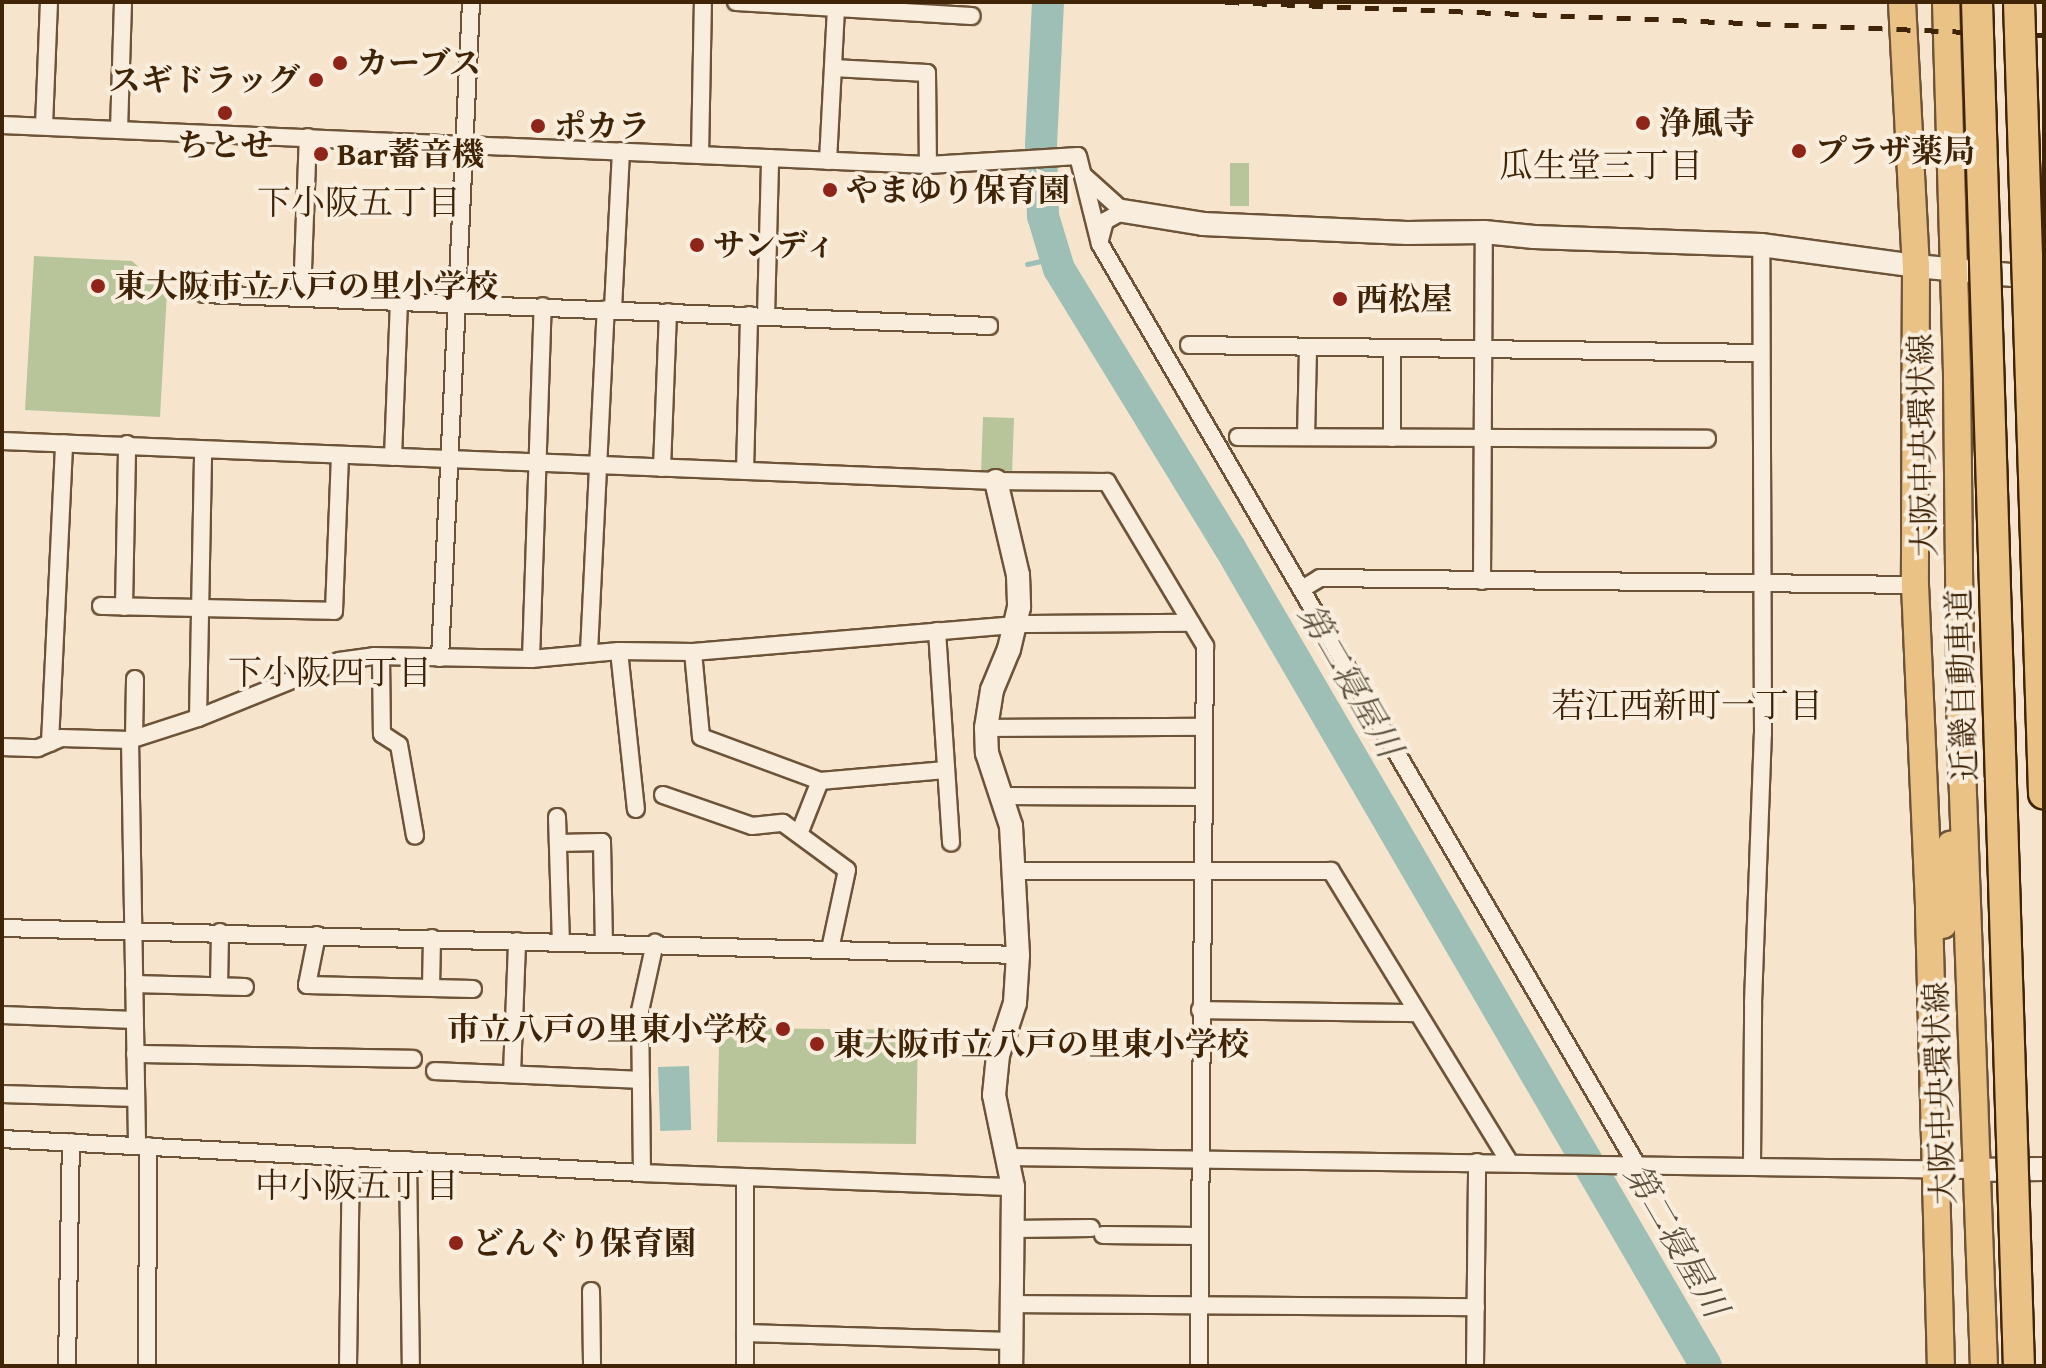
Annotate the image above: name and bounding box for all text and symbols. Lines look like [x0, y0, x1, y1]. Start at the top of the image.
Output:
place label: カーブス [356, 44, 484, 82]
marker: カーブス [331, 54, 349, 72]
place label: スギドラッグ [108, 61, 300, 99]
marker: スギドラッグ [307, 71, 325, 89]
marker: ちとせ [216, 104, 234, 122]
place label: 浄風寺 [1659, 104, 1755, 142]
place label: ポカラ [554, 107, 650, 145]
marker: 浄風寺 [1634, 114, 1652, 132]
marker: ポカラ [529, 117, 547, 135]
place label: ちとせ [177, 126, 273, 164]
place label: プラザ薬局 [1815, 132, 1975, 170]
place label: Bar蓄音機 [337, 135, 484, 173]
marker: プラザ薬局 [1790, 142, 1808, 160]
marker: Bar蓄音機 [312, 145, 330, 163]
district label: 瓜生堂三丁目 [1499, 145, 1703, 185]
place label: やまゆり保育園 [846, 171, 1070, 209]
marker: やまゆり保育園 [821, 181, 839, 199]
district label: 下小阪五丁目 [257, 182, 461, 222]
place label: サンディ [713, 226, 841, 264]
marker: サンディ [688, 236, 706, 254]
place label: 東大阪市立八戸の里小学校 [114, 267, 498, 305]
marker: 東大阪市立八戸の里小学校 [89, 277, 107, 295]
place label: 西松屋 [1356, 280, 1452, 318]
marker: 西松屋 [1331, 290, 1349, 308]
street label: 大阪中央環状線 [1902, 333, 1944, 557]
street label: 近畿自動車道 [1939, 588, 1985, 782]
water label: 第二寝屋川 [1291, 596, 1411, 764]
district label: 下小阪四丁目 [228, 652, 432, 692]
district label: 若江西新町一丁目 [1551, 685, 1823, 725]
street label: 大阪中央環状線 [1917, 980, 1963, 1206]
place label: 市立八戸の里東小学校 [447, 1010, 767, 1048]
marker: 市立八戸の里東小学校 [774, 1020, 792, 1038]
place label: 東大阪市立八戸の里東小学校 [833, 1025, 1249, 1063]
marker: 東大阪市立八戸の里東小学校 [808, 1035, 826, 1053]
water label: 第二寝屋川 [1617, 1156, 1737, 1324]
district label: 中小阪五丁目 [255, 1165, 459, 1205]
place label: どんぐり保育園 [472, 1224, 696, 1262]
marker: どんぐり保育園 [447, 1234, 465, 1252]

